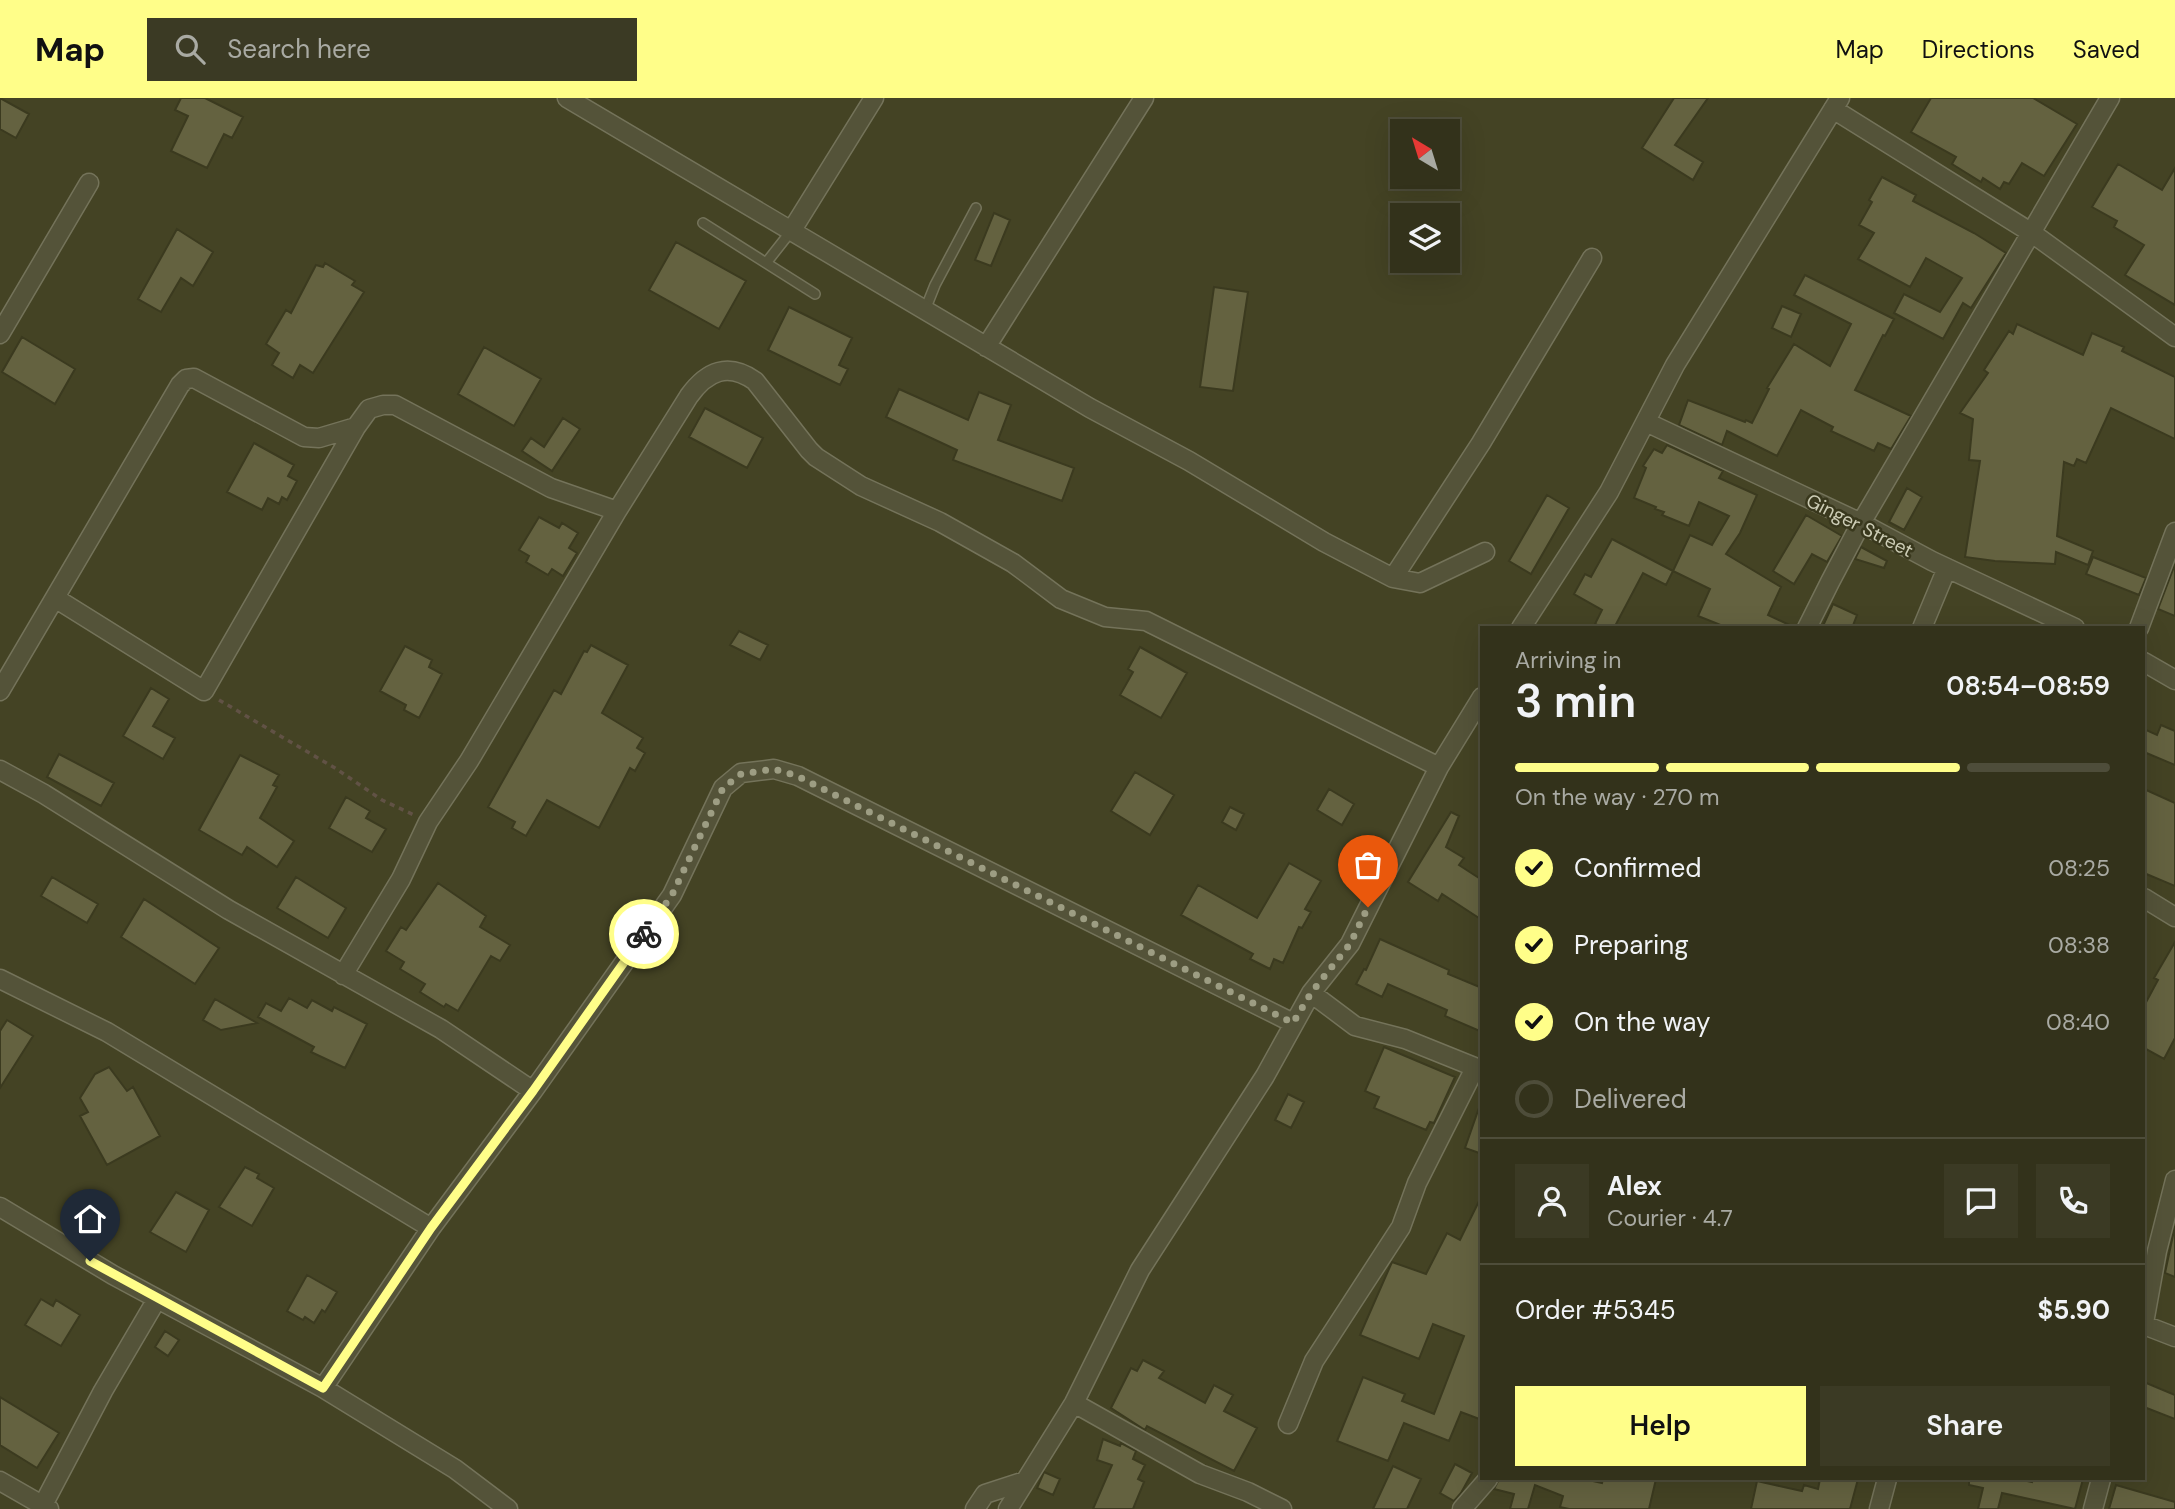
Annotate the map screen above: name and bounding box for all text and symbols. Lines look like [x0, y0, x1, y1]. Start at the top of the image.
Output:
search box [147, 18, 637, 81]
text: Map [35, 28, 105, 71]
icon: search [171, 30, 209, 68]
text: Search here [227, 32, 371, 66]
text: Map [1836, 34, 1884, 65]
text: Directions [1922, 34, 2035, 65]
text: Saved [2073, 34, 2140, 65]
north arrow [1390, 119, 1460, 189]
map controls [1390, 119, 1460, 273]
button: layers [1390, 203, 1460, 273]
street label: Ginger Street [1802, 488, 1917, 563]
text: Arriving in [1515, 645, 1621, 675]
text: 08:54–08:59 [1946, 669, 2110, 703]
text: 3 min [1515, 671, 1636, 731]
text: On the way · 270 m [1515, 782, 1720, 812]
pin [1338, 835, 1398, 907]
icon: bag [1349, 846, 1387, 884]
icon: check [1515, 849, 1553, 887]
text: Confirmed [1574, 851, 1701, 885]
text: 08:25 [2048, 853, 2110, 883]
courier [609, 899, 679, 969]
icon: bike [625, 915, 663, 953]
icon: check [1515, 926, 1553, 964]
text: Preparing [1574, 928, 1689, 962]
text: 08:38 [2048, 930, 2110, 960]
icon: check [1515, 1003, 1553, 1041]
text: On the way [1574, 1005, 1710, 1039]
text: 08:40 [2046, 1007, 2110, 1037]
text: Delivered [1574, 1082, 1687, 1116]
button: person [1515, 1164, 1589, 1238]
button: chat [1944, 1164, 2018, 1238]
button: phone [2036, 1164, 2110, 1238]
text: Alex [1607, 1169, 1662, 1203]
pin [60, 1189, 120, 1261]
icon: home [71, 1200, 109, 1238]
text: Courier · 4.7 [1607, 1203, 1733, 1233]
text: Order #5345 [1515, 1293, 1676, 1327]
text: $5.90 [2038, 1293, 2110, 1327]
button: Help [1515, 1386, 1806, 1466]
button: Share [1820, 1386, 2110, 1466]

